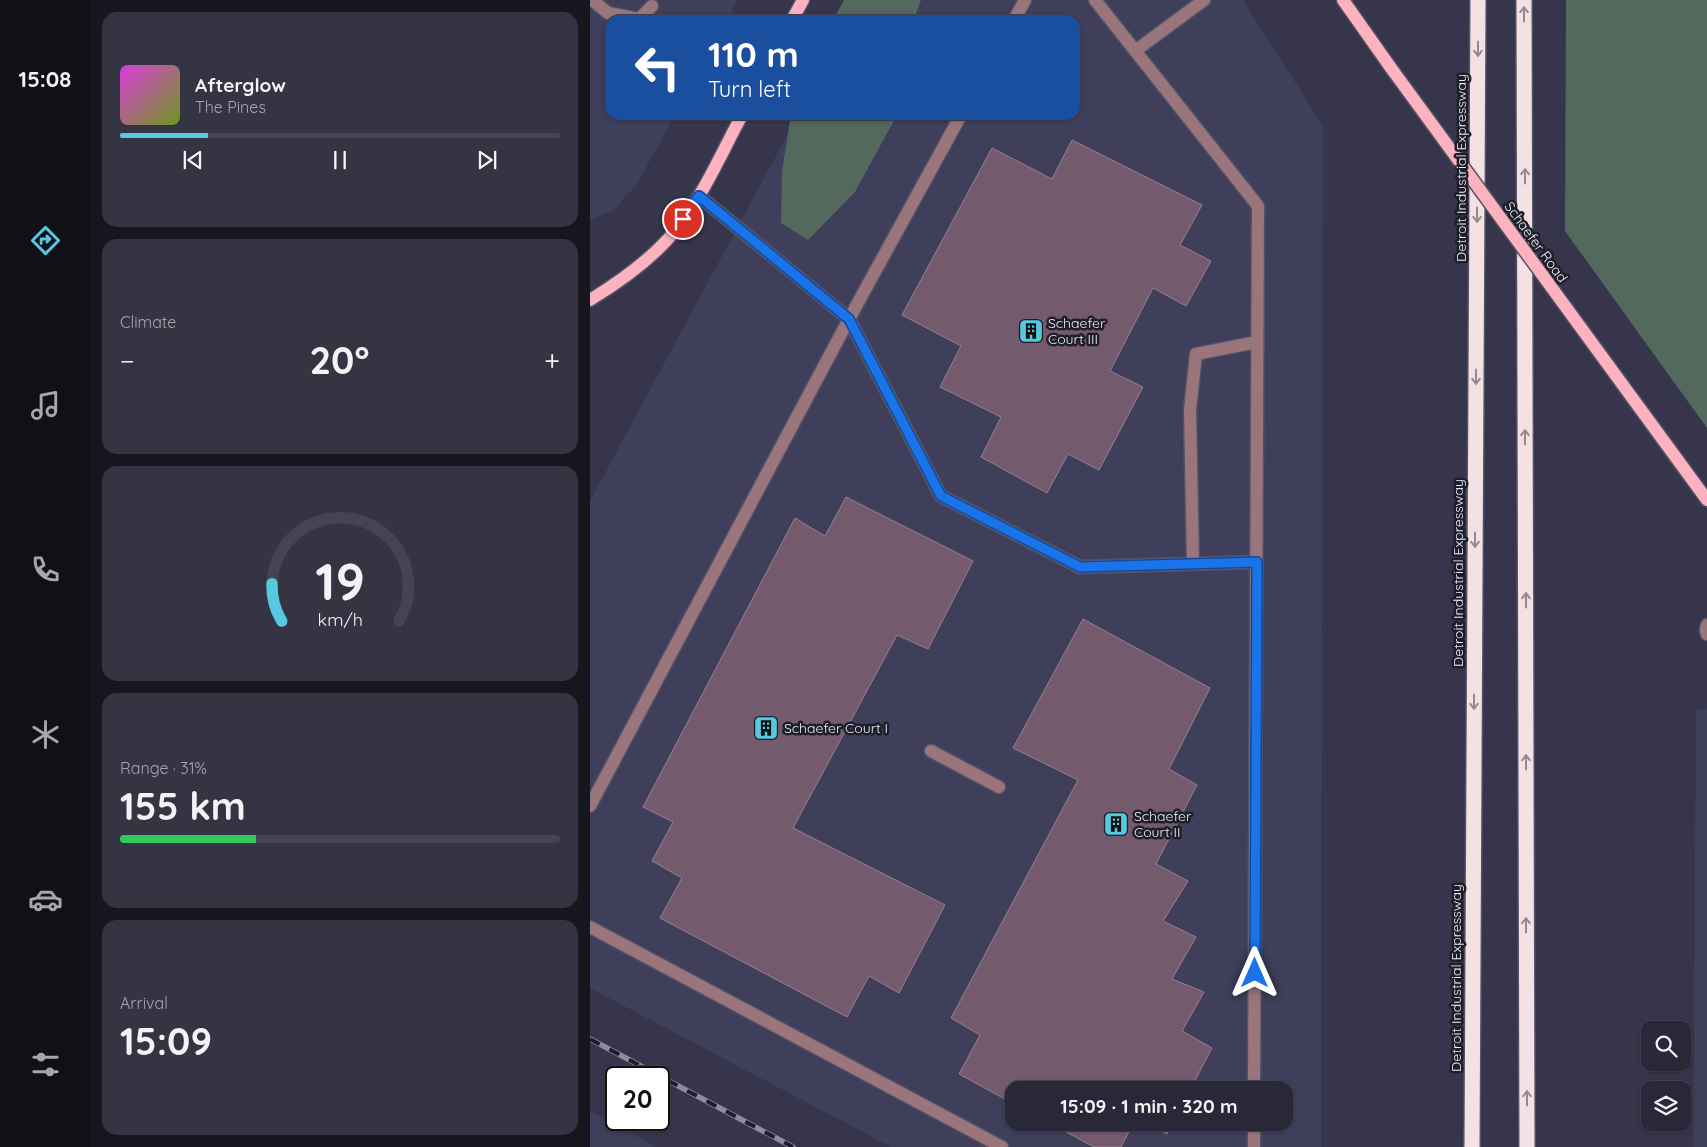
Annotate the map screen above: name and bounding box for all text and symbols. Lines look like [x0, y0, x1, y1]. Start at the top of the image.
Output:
one-way arrow [1519, 6, 1529, 22]
text: 110 m [708, 32, 799, 76]
icon: left [625, 35, 690, 100]
one-way arrow [1473, 40, 1483, 56]
text: 15:08 [19, 65, 71, 93]
text: Afterglow [195, 73, 286, 97]
street label: Detroit Industrial Expressway [1452, 74, 1470, 262]
text: Turn left [708, 75, 791, 103]
text: The Pines [195, 97, 266, 117]
icon: previous [179, 146, 207, 174]
icon: pause [326, 146, 354, 174]
icon: next [473, 146, 501, 174]
one-way arrow [1520, 168, 1530, 184]
pin [662, 198, 704, 240]
street label: Schaefer Road [1501, 198, 1571, 286]
icon: arrive [669, 205, 697, 233]
one-way arrow [1472, 206, 1482, 223]
icon: directions [28, 223, 63, 258]
text: Climate [120, 312, 176, 332]
place label: Schaefer Court III [1048, 314, 1106, 348]
building icon: Schaefer Court III [1018, 318, 1044, 344]
text: 20° [309, 336, 369, 384]
text: − [120, 343, 135, 378]
text: + [544, 343, 560, 378]
one-way arrow [1471, 369, 1481, 385]
icon: music [28, 388, 63, 423]
one-way arrow [1520, 430, 1530, 446]
street label: Detroit Industrial Expressway [1449, 479, 1467, 667]
one-way arrow [1470, 532, 1480, 548]
text: 19 [315, 548, 365, 613]
icon: phone [28, 552, 63, 587]
one-way arrow [1521, 592, 1531, 608]
text: km/h [317, 608, 363, 630]
one-way arrow [1469, 694, 1479, 710]
building icon: Schaefer Court I [753, 715, 779, 741]
icon: climate [28, 717, 63, 752]
place label: Schaefer Court I [784, 719, 888, 737]
one-way arrow [1521, 755, 1531, 771]
text: Range · 31% [120, 758, 207, 778]
text: 155 km [120, 782, 246, 830]
place label: Schaefer Court II [1134, 807, 1192, 841]
building icon: Schaefer Court II [1103, 811, 1129, 837]
icon: car [28, 882, 63, 917]
street label: Detroit Industrial Expressway [1447, 884, 1465, 1072]
one-way arrow [1521, 917, 1531, 934]
position arrow [1228, 946, 1280, 998]
text: Arrival [120, 993, 168, 1013]
text: 15:09 [120, 1017, 212, 1065]
map controls [1641, 1021, 1691, 1131]
button: search [1641, 1021, 1691, 1071]
icon: filters [28, 1047, 63, 1082]
speed limit sign: 20 [605, 1066, 670, 1131]
button: layers [1641, 1081, 1691, 1131]
one-way arrow [1522, 1091, 1532, 1107]
text: 15:09 · 1 min · 320 m [1060, 1094, 1238, 1118]

